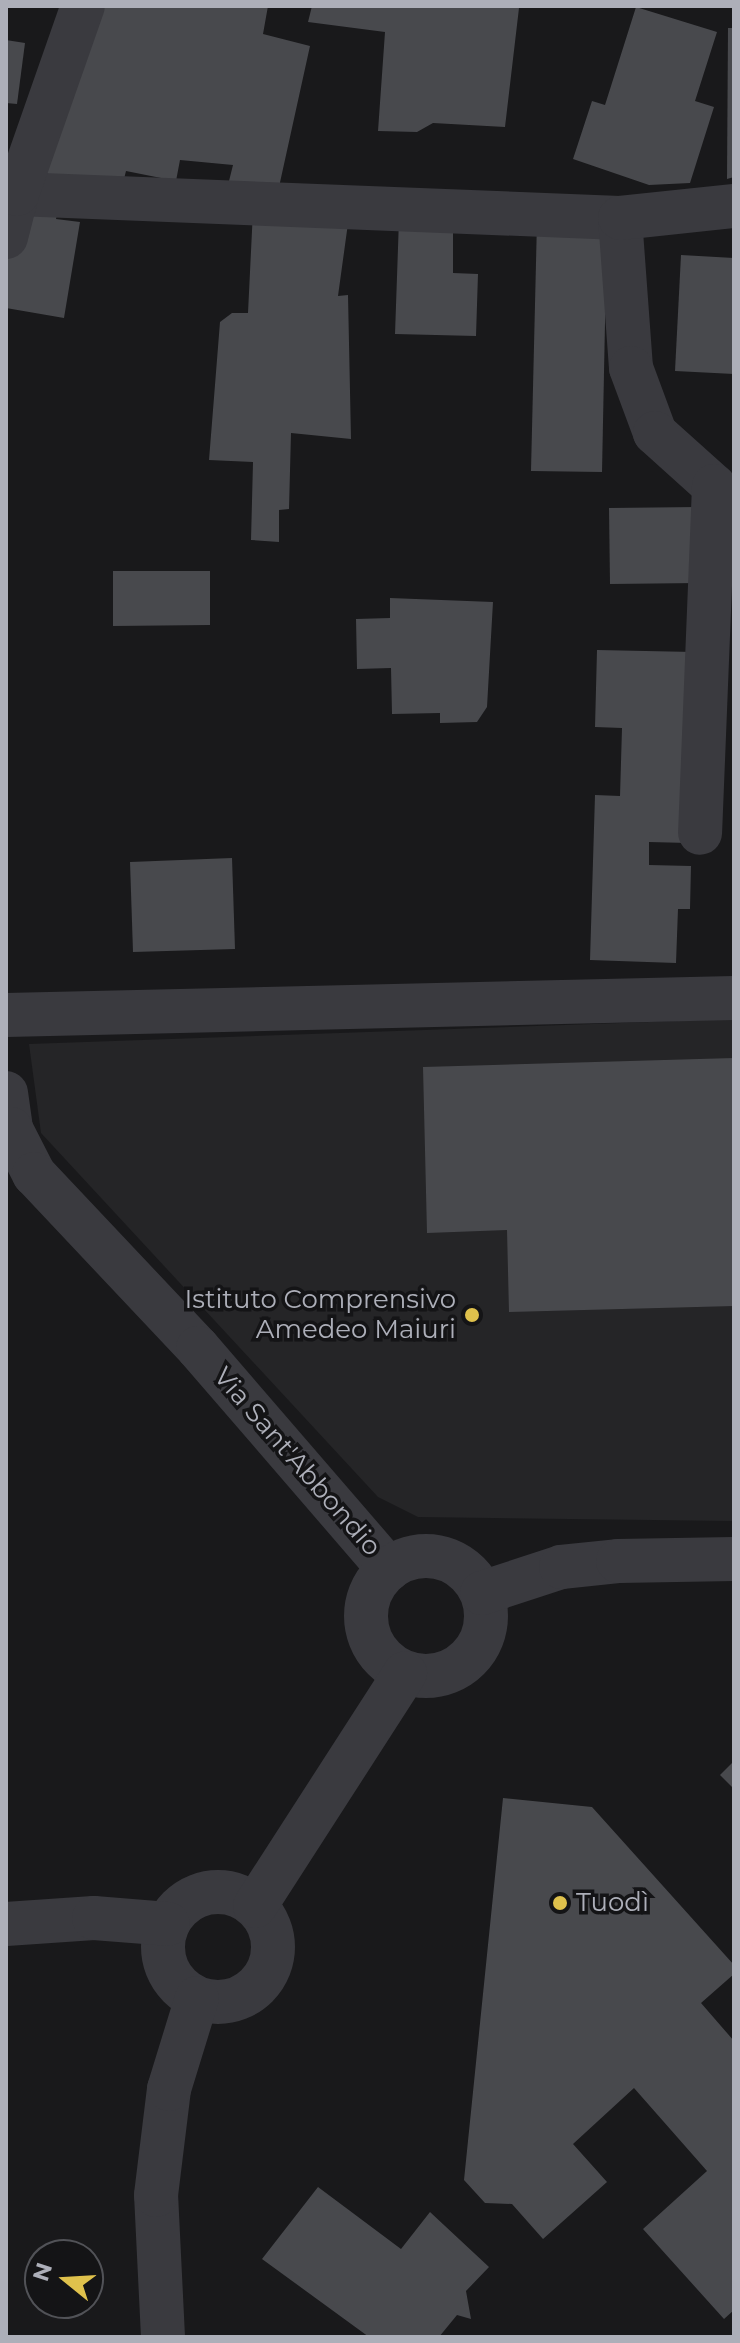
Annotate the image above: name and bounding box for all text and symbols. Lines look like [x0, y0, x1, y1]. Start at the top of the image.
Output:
place label: Istituto Comprensivo Amedeo Maiuri [185, 1284, 456, 1346]
marker: Istituto Comprensivo Amedeo Maiuri [463, 1306, 481, 1324]
street label: Via Sant'Abbondio [207, 1362, 387, 1562]
place label: Tuodì [576, 1887, 649, 1919]
marker: Tuodì [551, 1894, 569, 1912]
north arrow [24, 2239, 104, 2319]
text: N [27, 2259, 58, 2285]

